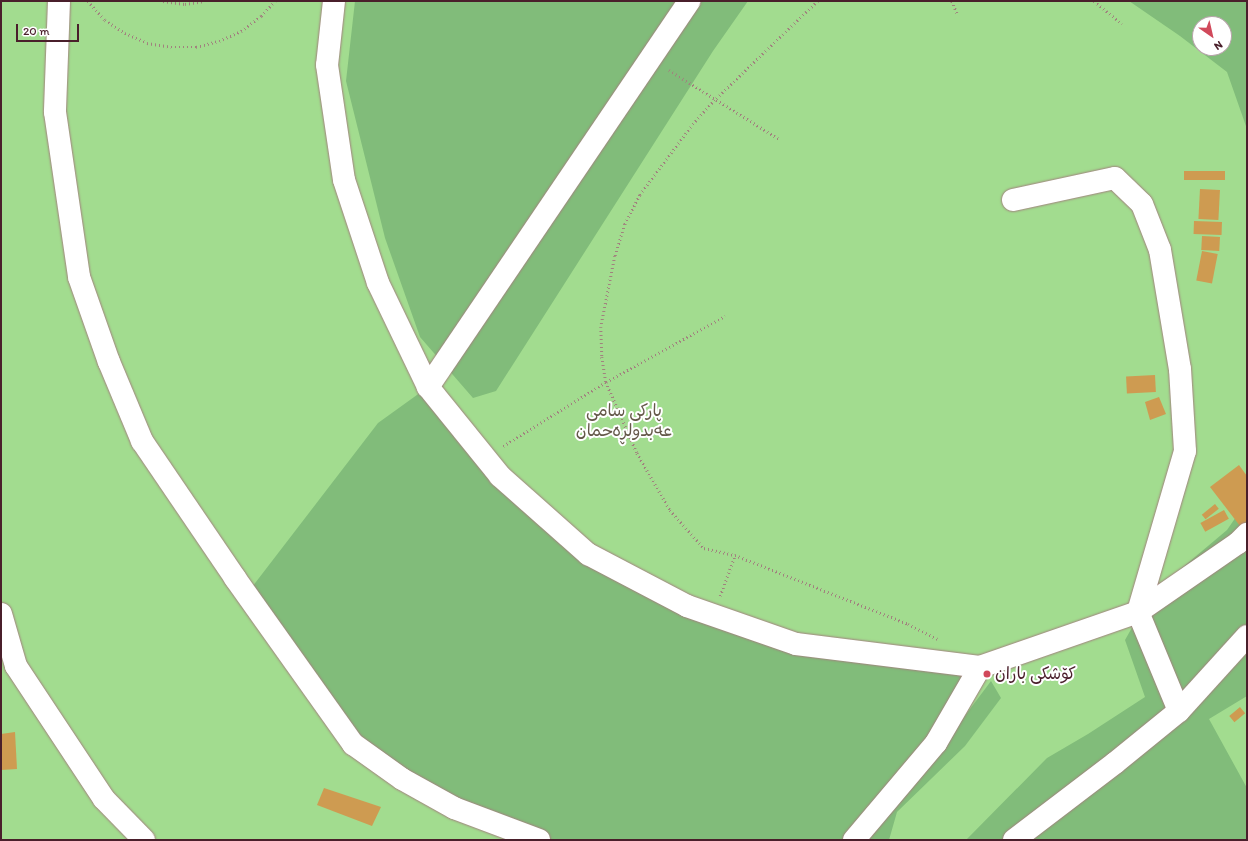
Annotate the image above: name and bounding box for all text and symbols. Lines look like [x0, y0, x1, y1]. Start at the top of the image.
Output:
scale bar [18, 16, 81, 42]
north arrow [1192, 16, 1232, 56]
text: 20 m [23, 24, 50, 38]
text: N [1212, 38, 1225, 53]
park label: پارکی سامی عەبدولڕەحمان [576, 401, 672, 441]
place label: کۆشکی باران [995, 664, 1076, 684]
marker: کۆشکی باران [982, 669, 992, 679]

